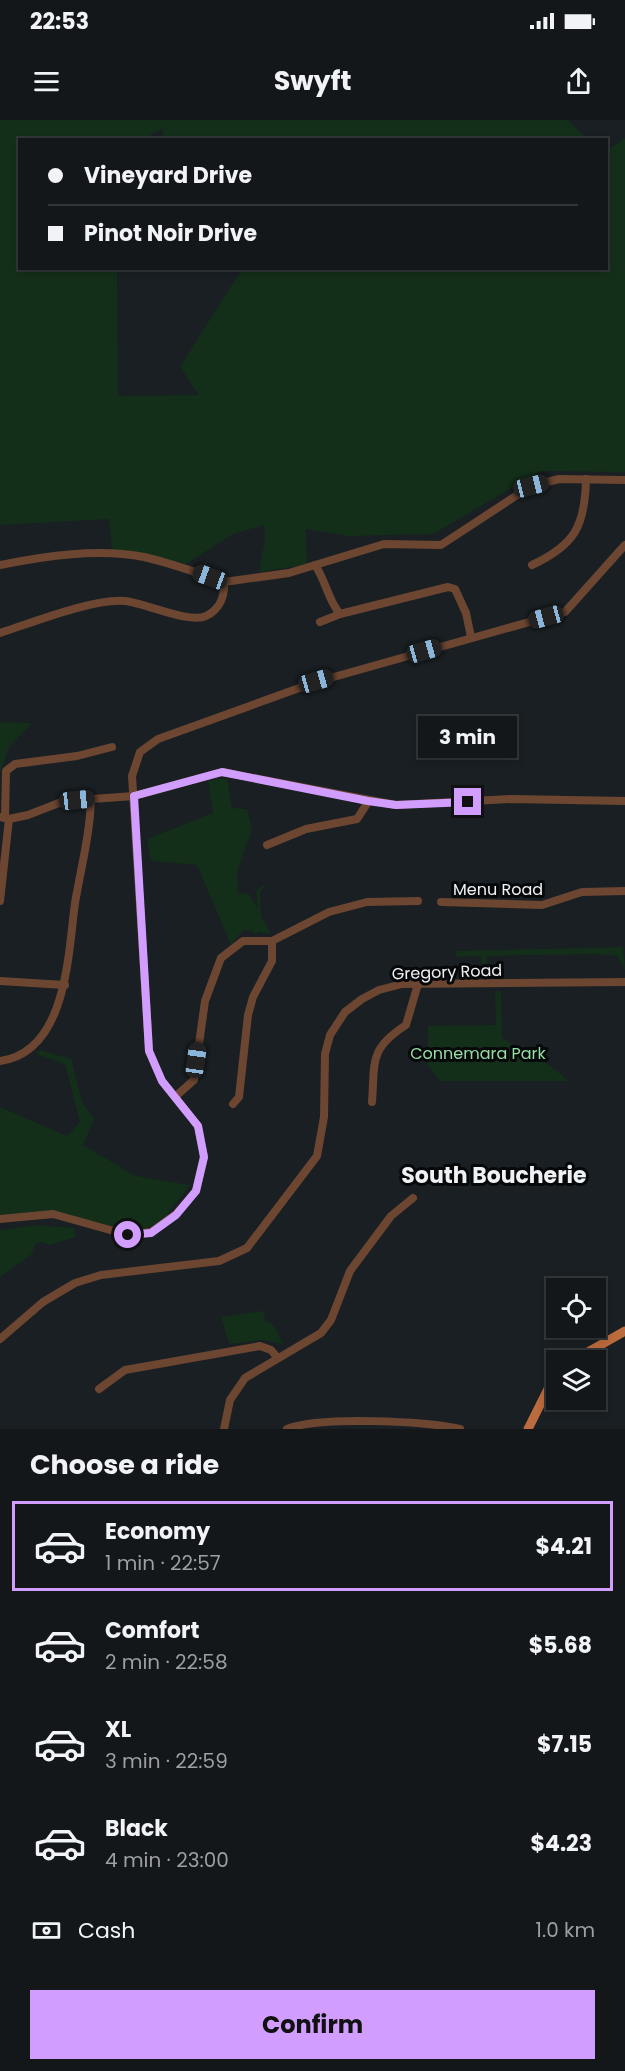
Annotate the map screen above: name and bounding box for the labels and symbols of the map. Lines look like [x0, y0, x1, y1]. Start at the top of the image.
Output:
car [511, 473, 551, 499]
car [190, 562, 230, 592]
car [526, 604, 566, 630]
car [404, 637, 444, 665]
car [296, 667, 336, 695]
callout: 3 min [418, 715, 518, 757]
route end [454, 788, 481, 815]
car [58, 789, 96, 811]
street label: Menu Road [453, 878, 543, 901]
street label: Gregory Road [392, 959, 502, 985]
car [185, 1041, 207, 1079]
park label: Connemara Park [410, 1042, 547, 1065]
district label: South Boucherie [401, 1160, 587, 1191]
route start [114, 1221, 141, 1248]

